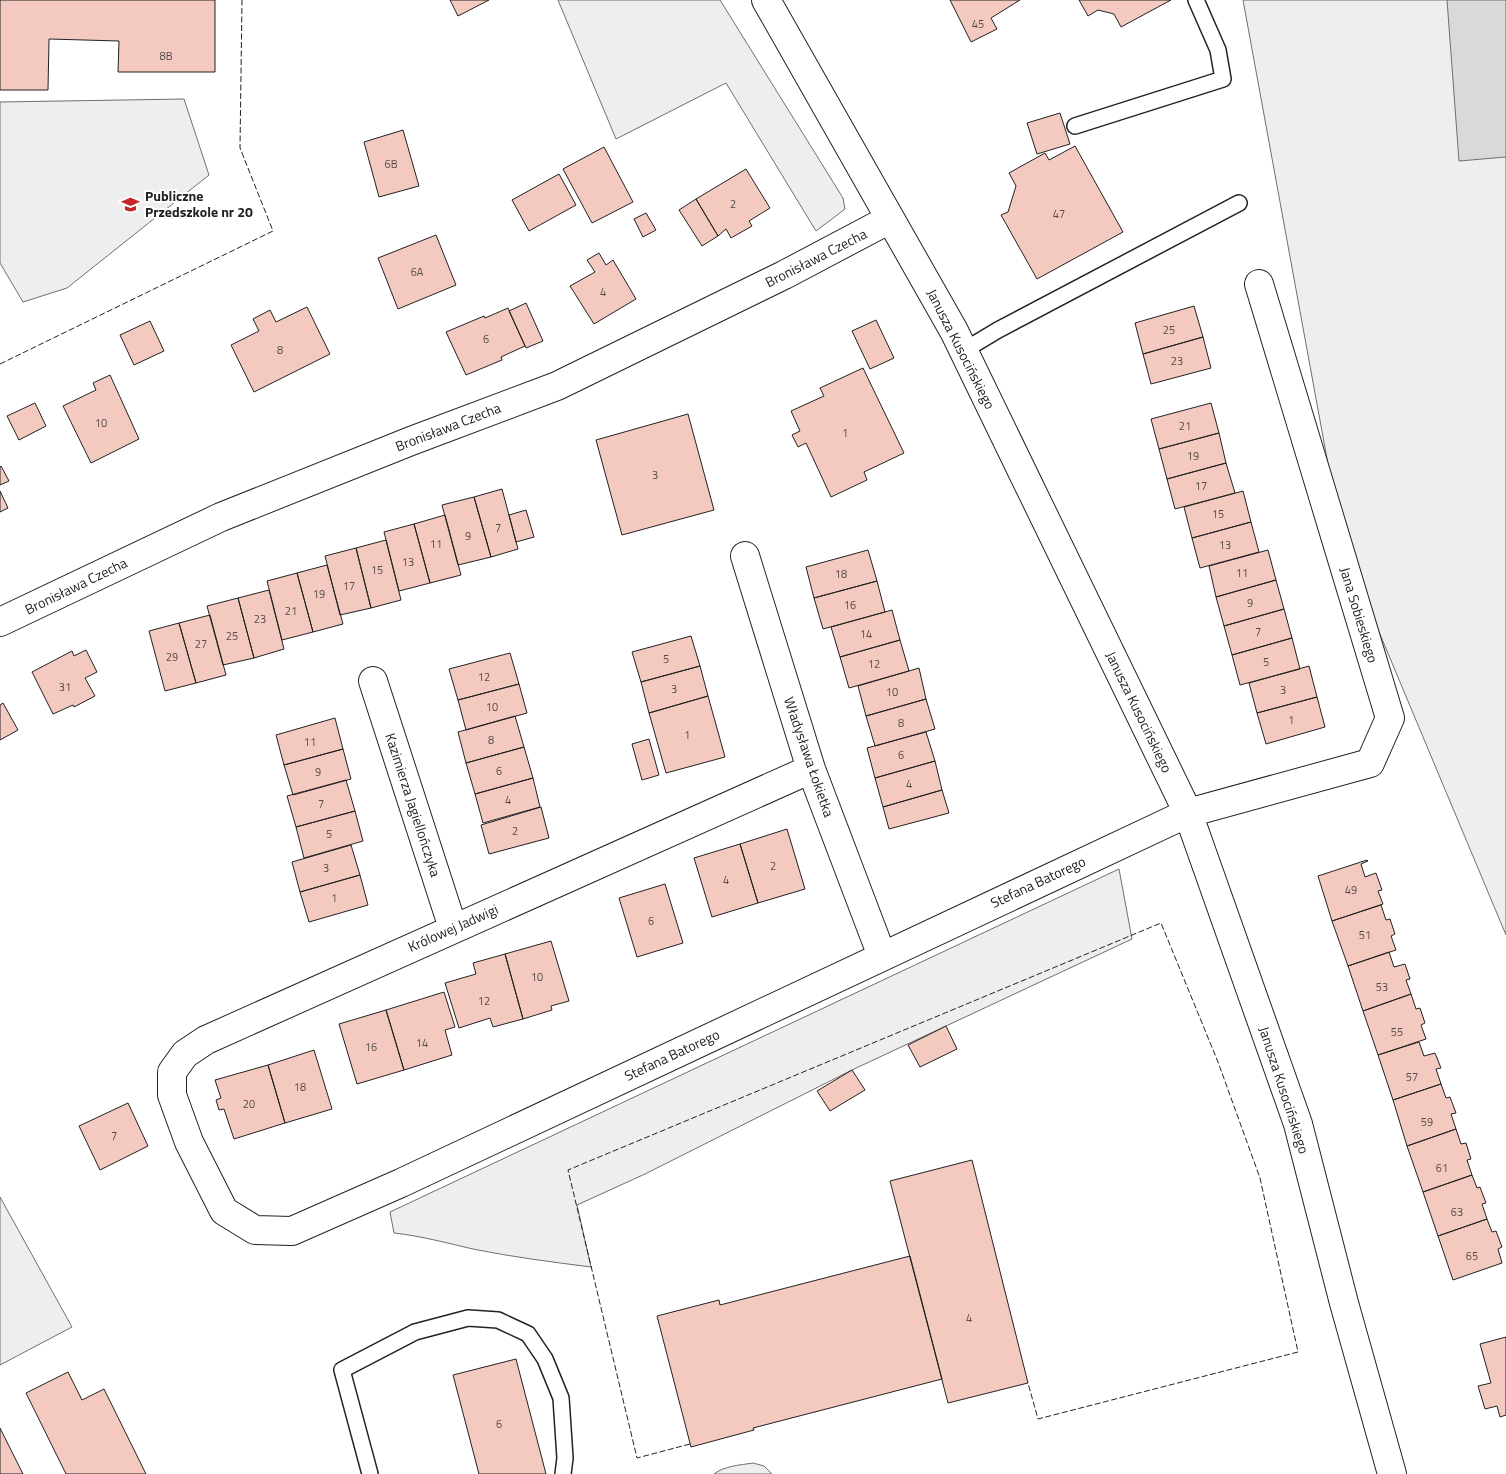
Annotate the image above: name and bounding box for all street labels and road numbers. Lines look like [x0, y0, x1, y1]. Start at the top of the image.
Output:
street label: Bronisława Czecha [761, 223, 870, 292]
street label: Janusza Kusocińskiego [922, 285, 1001, 413]
street label: Bronisława Czecha [392, 397, 504, 456]
street label: Bronisława Czecha [21, 552, 130, 619]
street label: Jana Sobieskiego [1335, 564, 1384, 665]
street label: Janusza Kusocińskiego [1101, 648, 1178, 776]
street label: Władysława Łokietka [779, 694, 840, 820]
street label: Kazimierza Jagiellończyka [380, 730, 447, 880]
street label: Stefana Batorego [987, 850, 1089, 913]
street label: Królowej Jadwigi [404, 898, 501, 957]
street label: Stefana Batorego [621, 1023, 723, 1086]
street label: Janusza Kusocińskiego [1254, 1023, 1315, 1156]

